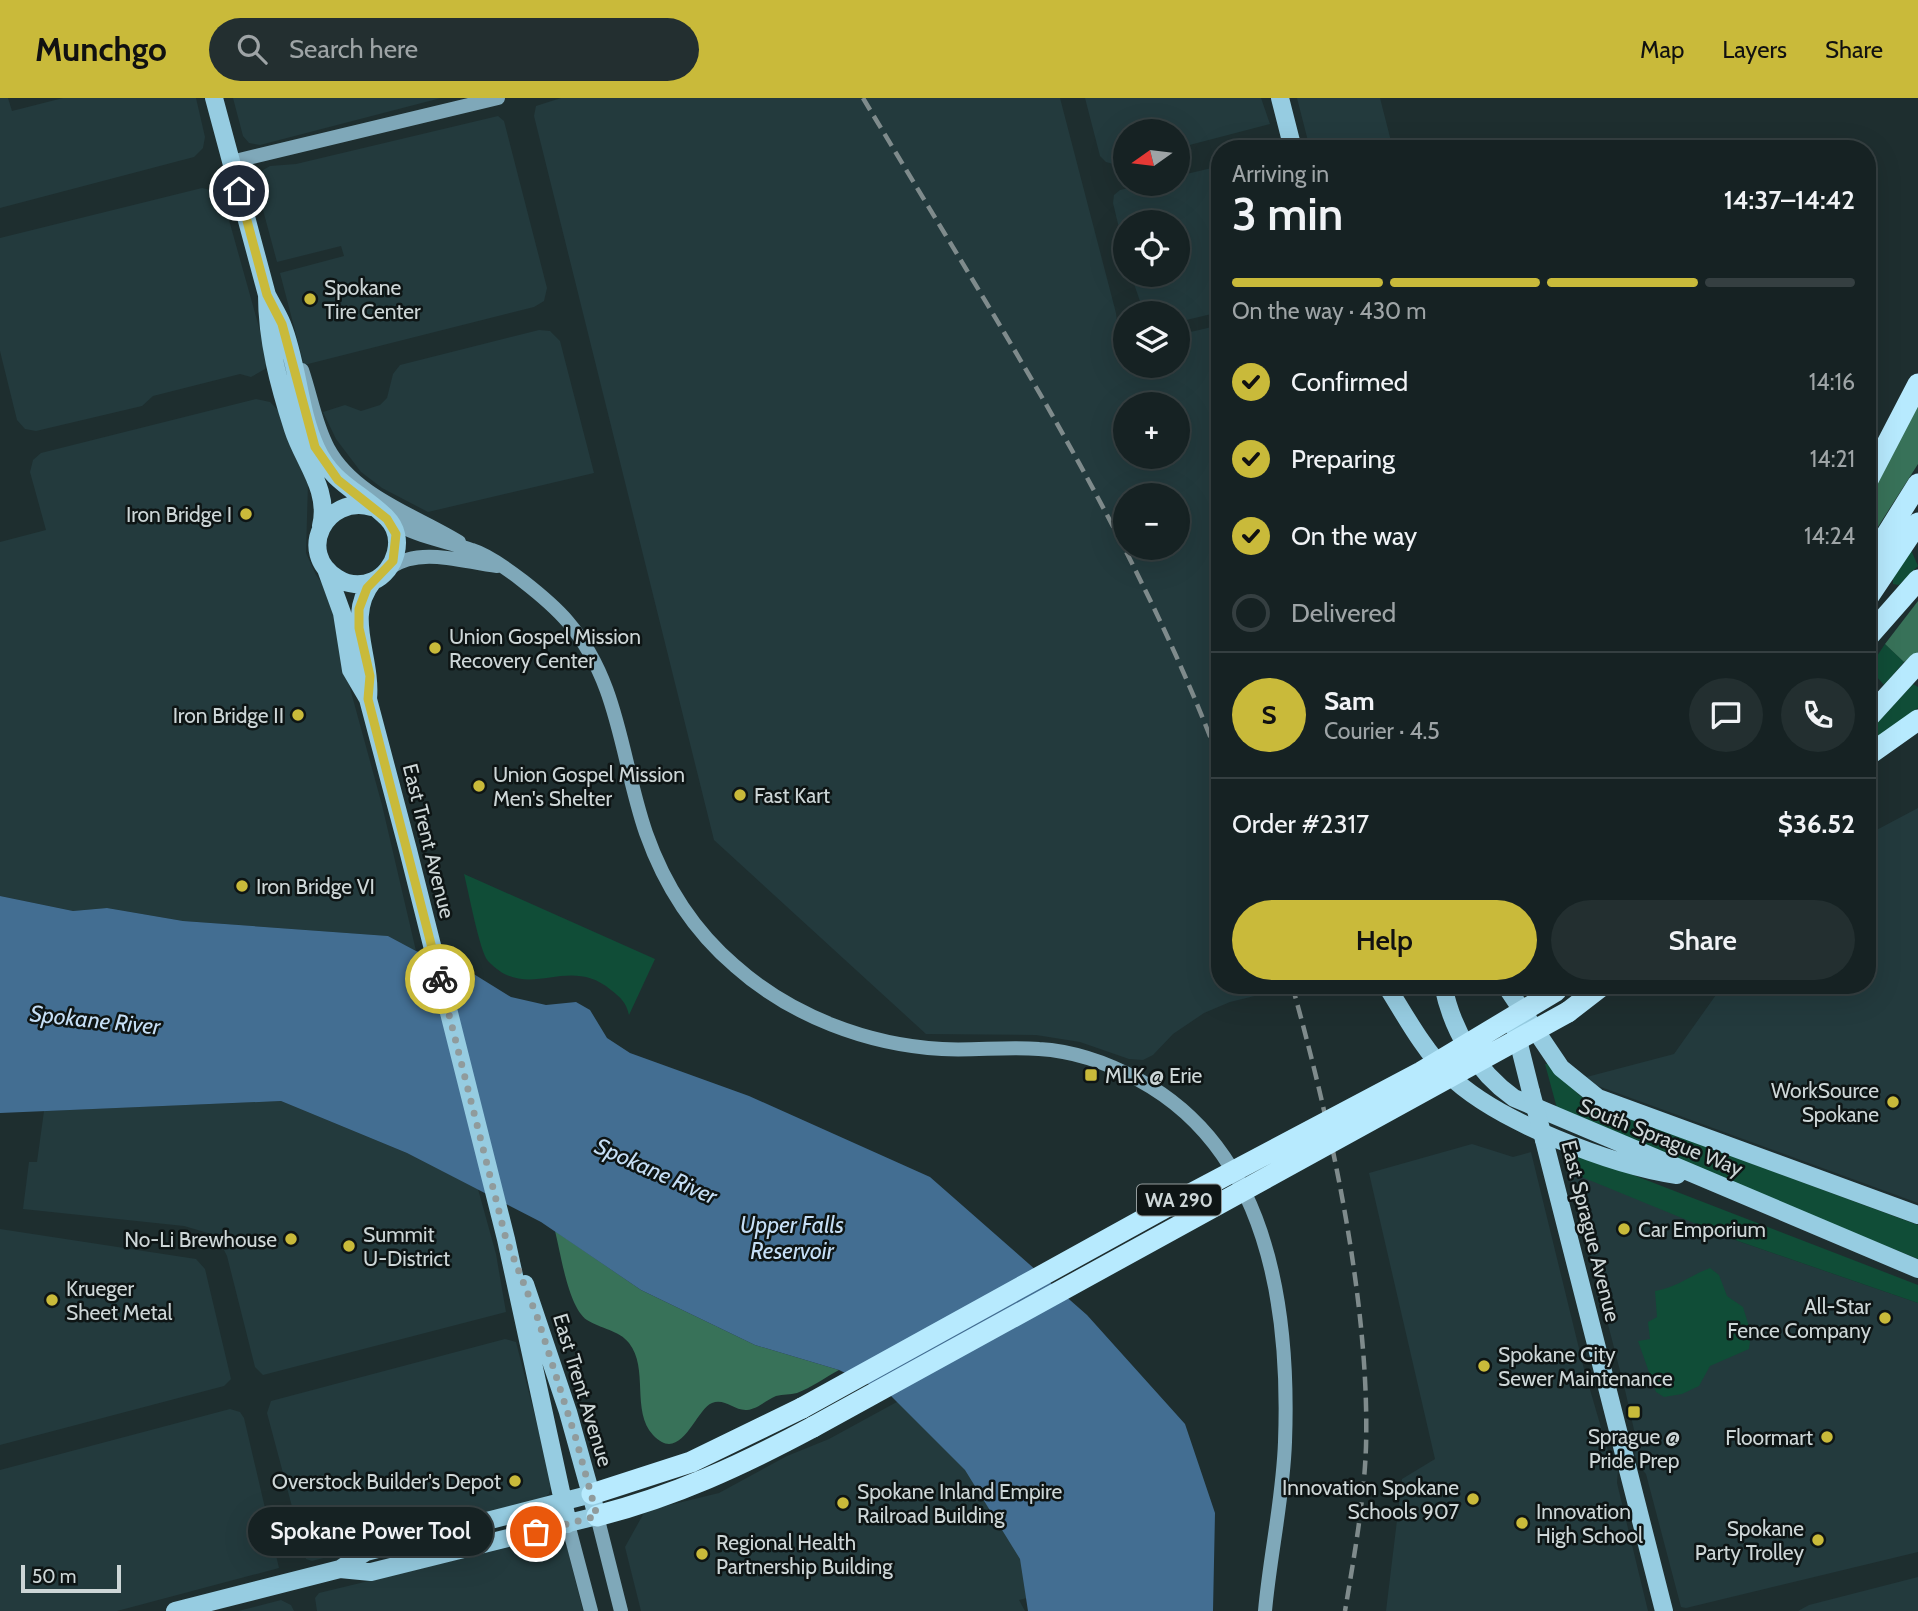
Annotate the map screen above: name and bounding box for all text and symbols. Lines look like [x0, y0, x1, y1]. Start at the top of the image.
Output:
search box [209, 18, 699, 81]
text: Munchgo [35, 29, 167, 69]
icon: search [233, 30, 271, 68]
text: Search here [289, 33, 418, 65]
text: Map [1640, 35, 1684, 64]
text: Layers [1722, 35, 1787, 64]
text: Share [1825, 35, 1883, 64]
north arrow [1113, 119, 1190, 196]
map controls [1113, 119, 1190, 560]
text: Arriving in [1232, 160, 1329, 188]
pin [209, 161, 269, 221]
icon: home [220, 172, 258, 210]
text: 14:37–14:42 [1724, 184, 1855, 216]
text: 3 min [1232, 186, 1343, 242]
button: locate [1113, 210, 1190, 287]
place label: Spokane Tire Center [324, 275, 421, 324]
marker: Spokane Tire Center [302, 291, 318, 307]
text: On the way · 430 m [1232, 297, 1427, 325]
button: layers [1113, 301, 1190, 378]
icon: check [1232, 363, 1270, 401]
text: Confirmed [1291, 366, 1408, 398]
text: 14:16 [1809, 368, 1855, 396]
button: + [1113, 392, 1190, 469]
icon: check [1232, 440, 1270, 478]
text: Preparing [1291, 443, 1395, 475]
text: 14:21 [1810, 445, 1855, 473]
button: − [1113, 483, 1190, 560]
place label: Iron Bridge I [126, 502, 232, 527]
marker: Iron Bridge I [238, 506, 254, 522]
icon: check [1232, 517, 1270, 555]
text: On the way [1291, 520, 1417, 552]
text: 14:24 [1804, 522, 1855, 550]
text: Delivered [1291, 597, 1396, 629]
place label: Union Gospel Mission Recovery Center [449, 624, 641, 673]
marker: Union Gospel Mission Recovery Center [427, 640, 443, 656]
button: chat [1689, 678, 1763, 752]
button: phone [1781, 678, 1855, 752]
text: Sam [1324, 685, 1375, 717]
text: S [1261, 699, 1277, 731]
place label: Iron Bridge II [173, 703, 284, 728]
marker: Iron Bridge II [290, 707, 306, 723]
text: Courier · 4.5 [1324, 717, 1440, 745]
street label: East Trent Avenue [398, 761, 460, 921]
place label: Union Gospel Mission Men's Shelter [493, 762, 685, 811]
marker: Union Gospel Mission Men's Shelter [471, 778, 487, 794]
place label: Fast Kart [754, 783, 830, 808]
marker: Fast Kart [732, 787, 748, 803]
text: Order #2317 [1232, 808, 1369, 840]
text: $36.52 [1778, 808, 1855, 840]
place label: Iron Bridge VI [256, 874, 375, 899]
marker: Iron Bridge VI [234, 878, 250, 894]
button: Help [1232, 900, 1537, 980]
button: Share [1551, 900, 1855, 980]
courier [405, 944, 475, 1014]
icon: bike [421, 960, 459, 998]
water label: Spokane River [29, 999, 162, 1041]
place label: MLK @ Erie [1105, 1063, 1203, 1088]
marker: MLK @ Erie [1083, 1067, 1099, 1083]
place label: WorkSource Spokane [1771, 1078, 1879, 1127]
street label: South Sprague Way [1575, 1093, 1747, 1181]
marker: WorkSource Spokane [1885, 1094, 1901, 1110]
water label: Spokane River [591, 1132, 722, 1211]
street label: East Sprague Avenue [1556, 1138, 1626, 1325]
road number: WA 290 [1137, 1184, 1221, 1216]
water label: Upper Falls Reservoir [740, 1211, 844, 1265]
place label: Car Emporium [1638, 1217, 1766, 1242]
marker: Car Emporium [1616, 1221, 1632, 1237]
place label: Summit U-District [363, 1222, 450, 1271]
place label: No-Li Brewhouse [124, 1227, 277, 1252]
marker: No-Li Brewhouse [283, 1231, 299, 1247]
marker: Summit U-District [341, 1238, 357, 1254]
place label: Krueger Sheet Metal [66, 1276, 173, 1325]
marker: Krueger Sheet Metal [44, 1292, 60, 1308]
place label: All-Star Fence Company [1727, 1294, 1871, 1343]
street label: East Trent Avenue [548, 1310, 618, 1470]
marker: All-Star Fence Company [1877, 1310, 1893, 1326]
place label: Spokane City Sewer Maintenance [1498, 1342, 1673, 1391]
marker: Spokane City Sewer Maintenance [1476, 1358, 1492, 1374]
marker: Sprague @ Pride Prep [1626, 1404, 1642, 1420]
place label: Sprague @ Pride Prep [1588, 1424, 1680, 1473]
place label: Floormart [1725, 1425, 1813, 1450]
marker: Floormart [1819, 1429, 1835, 1445]
place label: Overstock Builder's Depot [272, 1469, 501, 1494]
marker: Overstock Builder's Depot [507, 1473, 523, 1489]
place label: Innovation Spokane Schools 907 [1282, 1475, 1459, 1524]
place label: Spokane Inland Empire Railroad Building [857, 1479, 1062, 1528]
marker: Innovation Spokane Schools 907 [1465, 1491, 1481, 1507]
marker: Spokane Inland Empire Railroad Building [835, 1495, 851, 1511]
place label: Innovation High School [1536, 1499, 1643, 1548]
pin [506, 1502, 566, 1562]
callout: Spokane Power Tool [249, 1508, 494, 1556]
icon: bag [517, 1513, 555, 1551]
marker: Innovation High School [1514, 1515, 1530, 1531]
place label: Spokane Party Trolley [1695, 1516, 1804, 1565]
text: Spokane Power Tool [270, 1517, 471, 1545]
place label: Regional Health Partnership Building [716, 1530, 893, 1579]
marker: Spokane Party Trolley [1810, 1532, 1826, 1548]
marker: Regional Health Partnership Building [694, 1546, 710, 1562]
scale bar [21, 1562, 121, 1594]
text: 50 m [32, 1565, 76, 1588]

